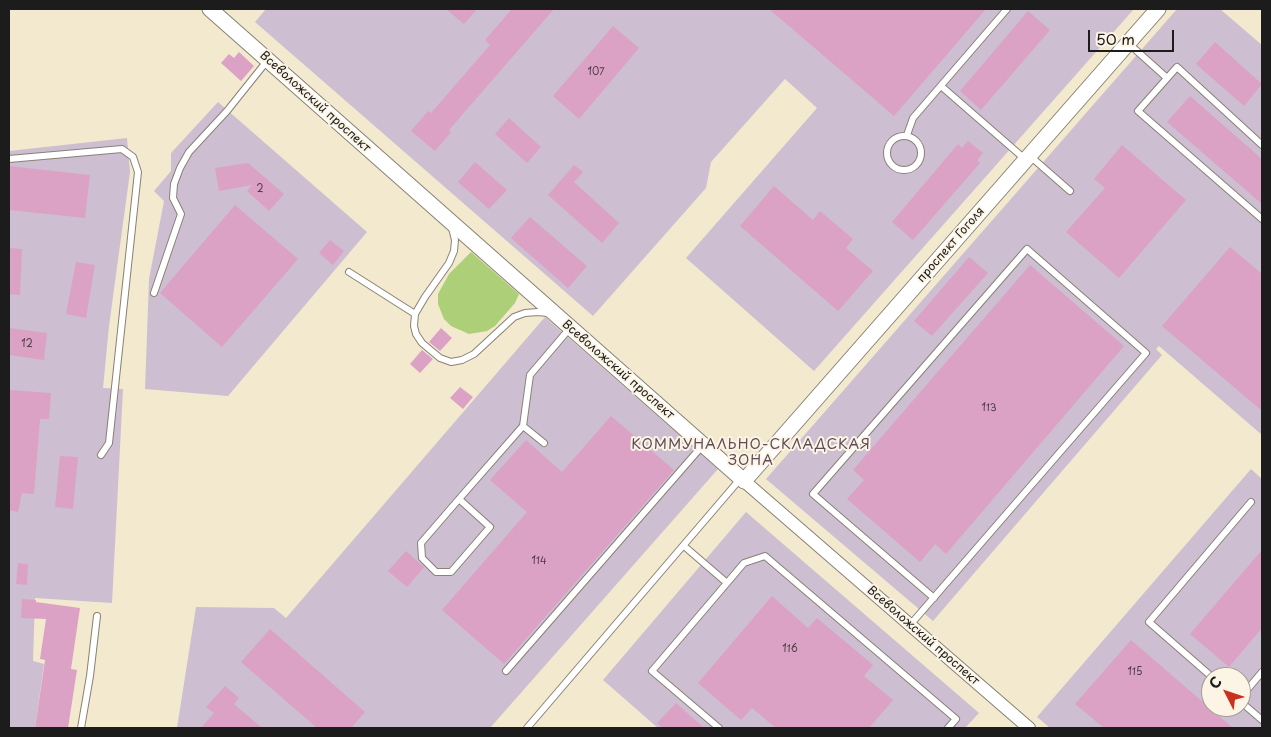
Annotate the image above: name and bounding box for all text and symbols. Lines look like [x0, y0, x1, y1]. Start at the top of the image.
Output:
scale bar [1091, 20, 1177, 52]
text: 50 m [1096, 27, 1135, 50]
street label: Всеволожский проспект [257, 49, 373, 155]
house number: 107 [587, 66, 605, 78]
house number: 2 [256, 183, 264, 195]
street label: проспект Гоголя [914, 204, 988, 286]
street label: Всеволожский проспект [559, 317, 677, 423]
house number: 12 [21, 338, 33, 350]
house number: 113 [981, 402, 997, 414]
district label: КОММУНАЛЬНО-СКЛАДСКАЯ ЗОНА [630, 437, 872, 470]
house number: 114 [532, 555, 546, 567]
street label: Всеволожский проспект [864, 583, 982, 689]
house number: 116 [782, 643, 798, 655]
house number: 115 [1128, 666, 1142, 678]
north arrow [1201, 667, 1251, 717]
text: С [1204, 672, 1226, 693]

